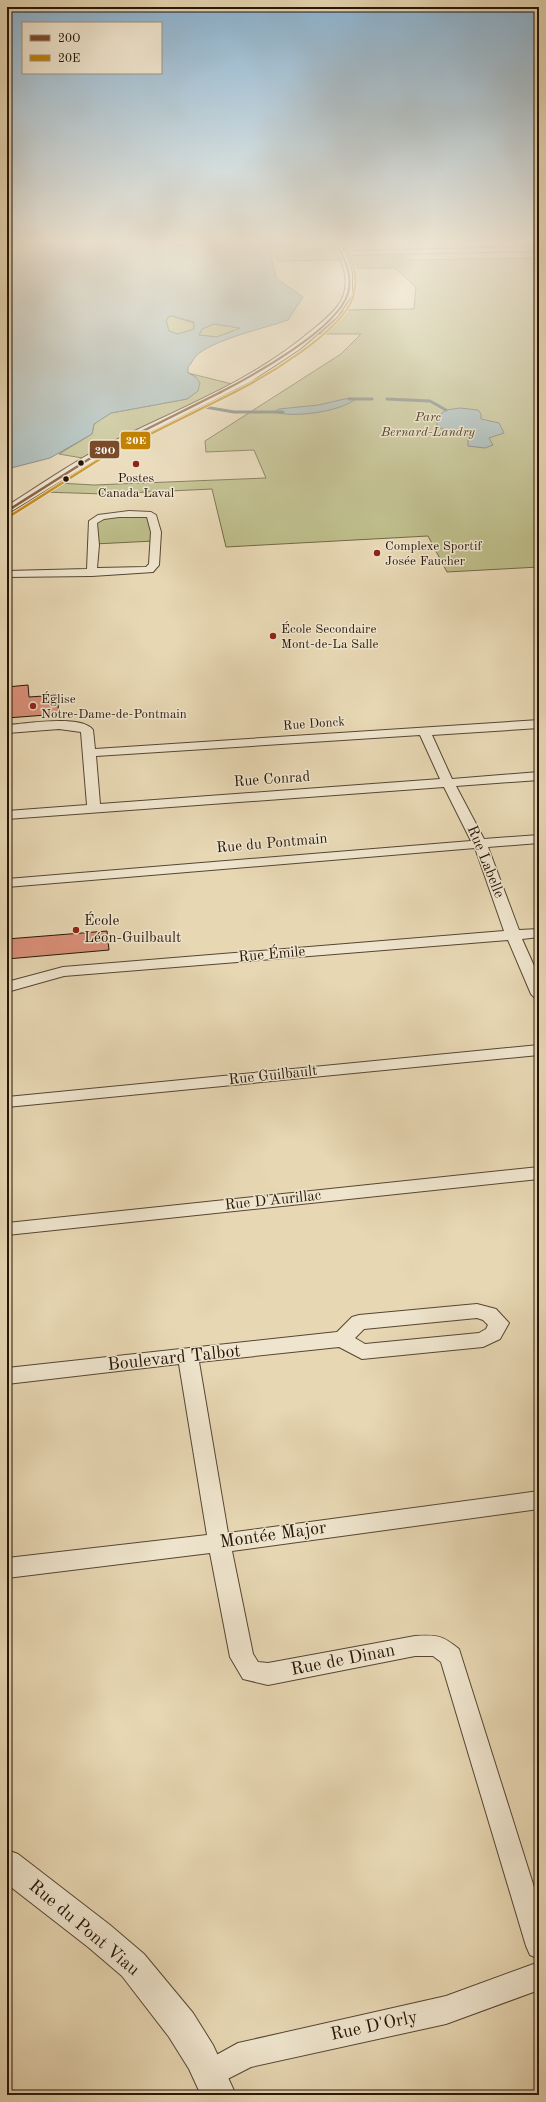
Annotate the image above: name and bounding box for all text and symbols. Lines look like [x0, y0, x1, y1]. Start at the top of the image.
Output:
legend [22, 22, 162, 74]
text: 20O [58, 33, 80, 45]
text: 20E [58, 53, 80, 65]
park label: Parc Bernard-Landry [380, 411, 475, 439]
line badge: 20E [120, 431, 151, 450]
text: 20E [126, 436, 147, 447]
line badge: 20O [89, 440, 120, 459]
text: 20O [95, 446, 115, 457]
unlabelled marker [76, 458, 86, 468]
marker: Postes Canada Laval [131, 459, 141, 469]
place label: Postes Canada Laval [98, 472, 175, 500]
unlabelled marker [61, 474, 71, 484]
place label: Complexe Sportif Josée Faucher [385, 540, 482, 568]
marker: Complexe Sportif Josée Faucher [372, 548, 382, 558]
place label: École Secondaire Mont-de-La Salle [281, 621, 379, 651]
marker: École Secondaire Mont-de-La Salle [268, 631, 278, 641]
place label: Église Notre-Dame-de-Pontmain [41, 691, 187, 721]
marker: Église Notre-Dame-de-Pontmain [28, 701, 38, 711]
street label: Rue Donck [283, 715, 346, 733]
street label: Rue Conrad [233, 770, 311, 790]
street label: Rue Labelle [464, 824, 506, 901]
street label: Rue du Pontmain [216, 832, 328, 856]
place label: École Léon-Guilbault [84, 911, 181, 946]
marker: École Léon-Guilbault [71, 925, 81, 935]
street label: Rue Émile [238, 942, 306, 965]
street label: Rue Guilbault [228, 1064, 318, 1088]
street label: Rue D'Aurillac [224, 1188, 322, 1214]
street label: Boulevard Talbot [106, 1342, 242, 1374]
street label: Montée Major [218, 1519, 328, 1551]
street label: Rue de Dinan [289, 1641, 397, 1679]
street label: Rue du Pont Viau [25, 1877, 143, 1979]
street label: Rue D'Orly [329, 2008, 420, 2044]

